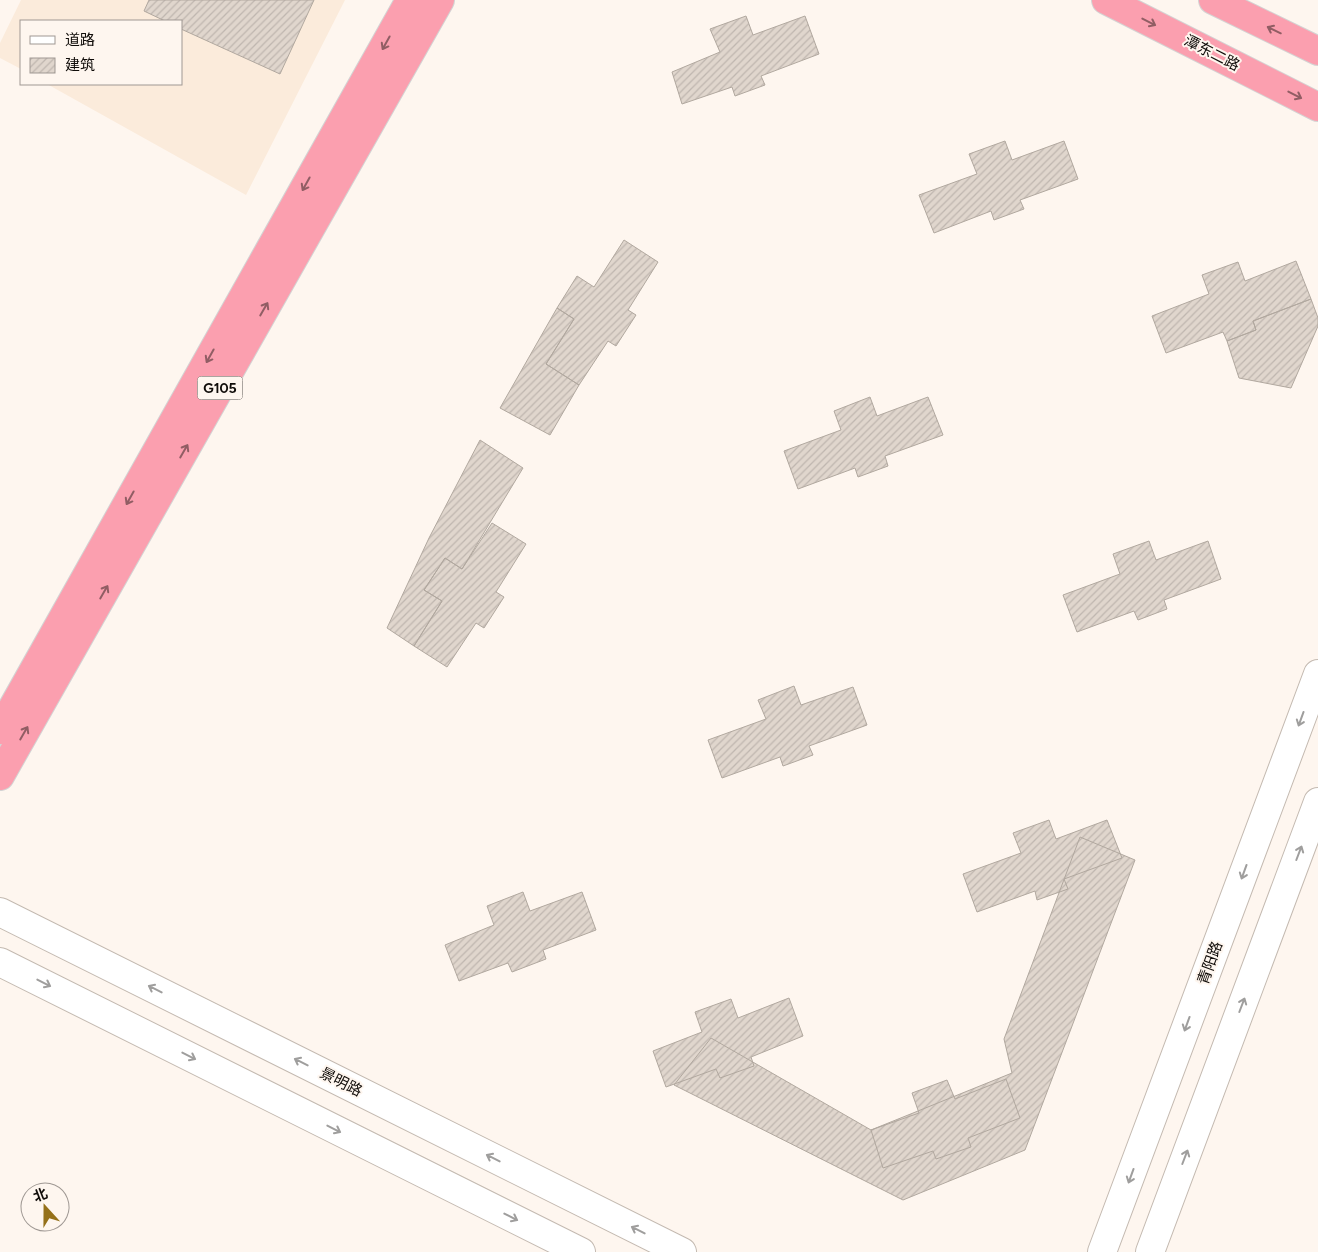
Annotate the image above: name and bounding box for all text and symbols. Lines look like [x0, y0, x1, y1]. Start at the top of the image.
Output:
one-way arrow [1142, 17, 1157, 27]
legend [20, 20, 182, 85]
one-way arrow [1267, 25, 1282, 34]
text: 道路 [65, 31, 95, 49]
street label: 潭东二路 [1181, 31, 1243, 75]
one-way arrow [380, 35, 390, 49]
text: 建筑 [65, 56, 95, 74]
one-way arrow [1287, 90, 1302, 100]
one-way arrow [301, 177, 311, 192]
one-way arrow [260, 303, 270, 317]
one-way arrow [204, 349, 214, 363]
road number: G105 [198, 376, 242, 399]
one-way arrow [180, 444, 190, 458]
one-way arrow [125, 491, 135, 506]
one-way arrow [100, 585, 110, 600]
one-way arrow [1296, 711, 1305, 726]
one-way arrow [19, 726, 29, 741]
one-way arrow [1295, 846, 1304, 861]
one-way arrow [1239, 863, 1248, 879]
street label: 青阳路 [1194, 939, 1226, 987]
one-way arrow [36, 979, 51, 989]
one-way arrow [148, 984, 163, 993]
one-way arrow [1238, 998, 1247, 1013]
one-way arrow [1182, 1016, 1192, 1031]
one-way arrow [181, 1052, 196, 1061]
one-way arrow [293, 1057, 308, 1067]
street label: 景明路 [317, 1064, 365, 1100]
one-way arrow [326, 1125, 341, 1134]
one-way arrow [1181, 1150, 1190, 1165]
one-way arrow [486, 1153, 501, 1162]
one-way arrow [1126, 1168, 1135, 1183]
north arrow [20, 1182, 70, 1232]
text: 北 [31, 1185, 50, 1206]
one-way arrow [503, 1213, 518, 1222]
one-way arrow [631, 1225, 646, 1235]

